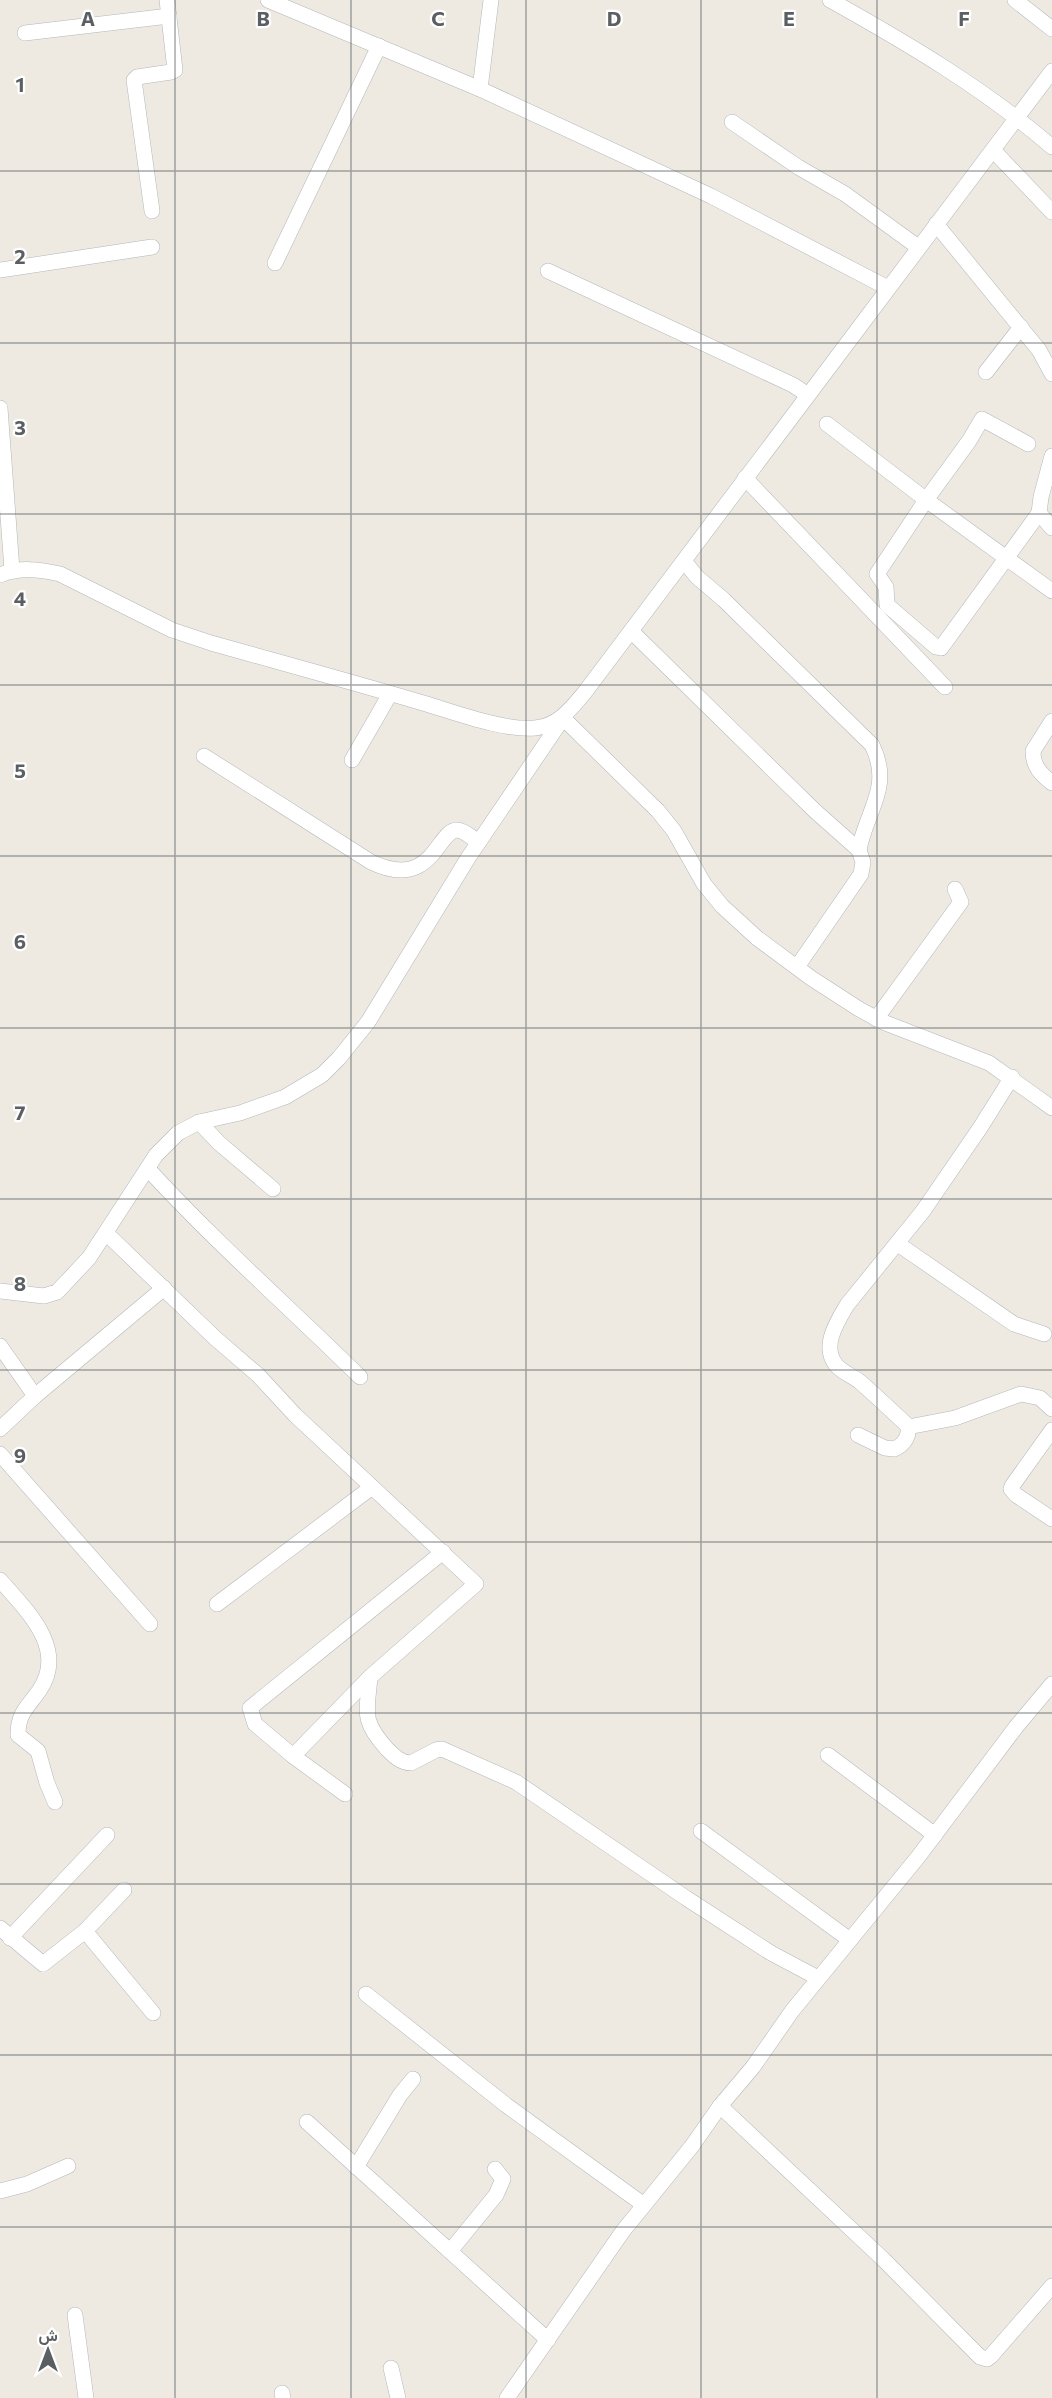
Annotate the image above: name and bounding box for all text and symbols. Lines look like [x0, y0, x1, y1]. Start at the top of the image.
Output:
text: A [81, 6, 95, 30]
text: B [256, 6, 270, 30]
text: C [431, 6, 445, 30]
text: D [607, 6, 621, 30]
text: E [783, 6, 795, 30]
text: F [958, 6, 970, 30]
text: 1 [15, 72, 25, 96]
text: 2 [14, 244, 26, 268]
text: 3 [14, 415, 26, 439]
text: 4 [14, 586, 26, 610]
text: 5 [14, 758, 26, 782]
text: 6 [14, 929, 26, 953]
text: 7 [15, 1100, 26, 1124]
text: 8 [14, 1271, 26, 1295]
text: 9 [14, 1443, 26, 1467]
north arrow [18, 2320, 78, 2380]
text: ش [38, 2325, 58, 2345]

